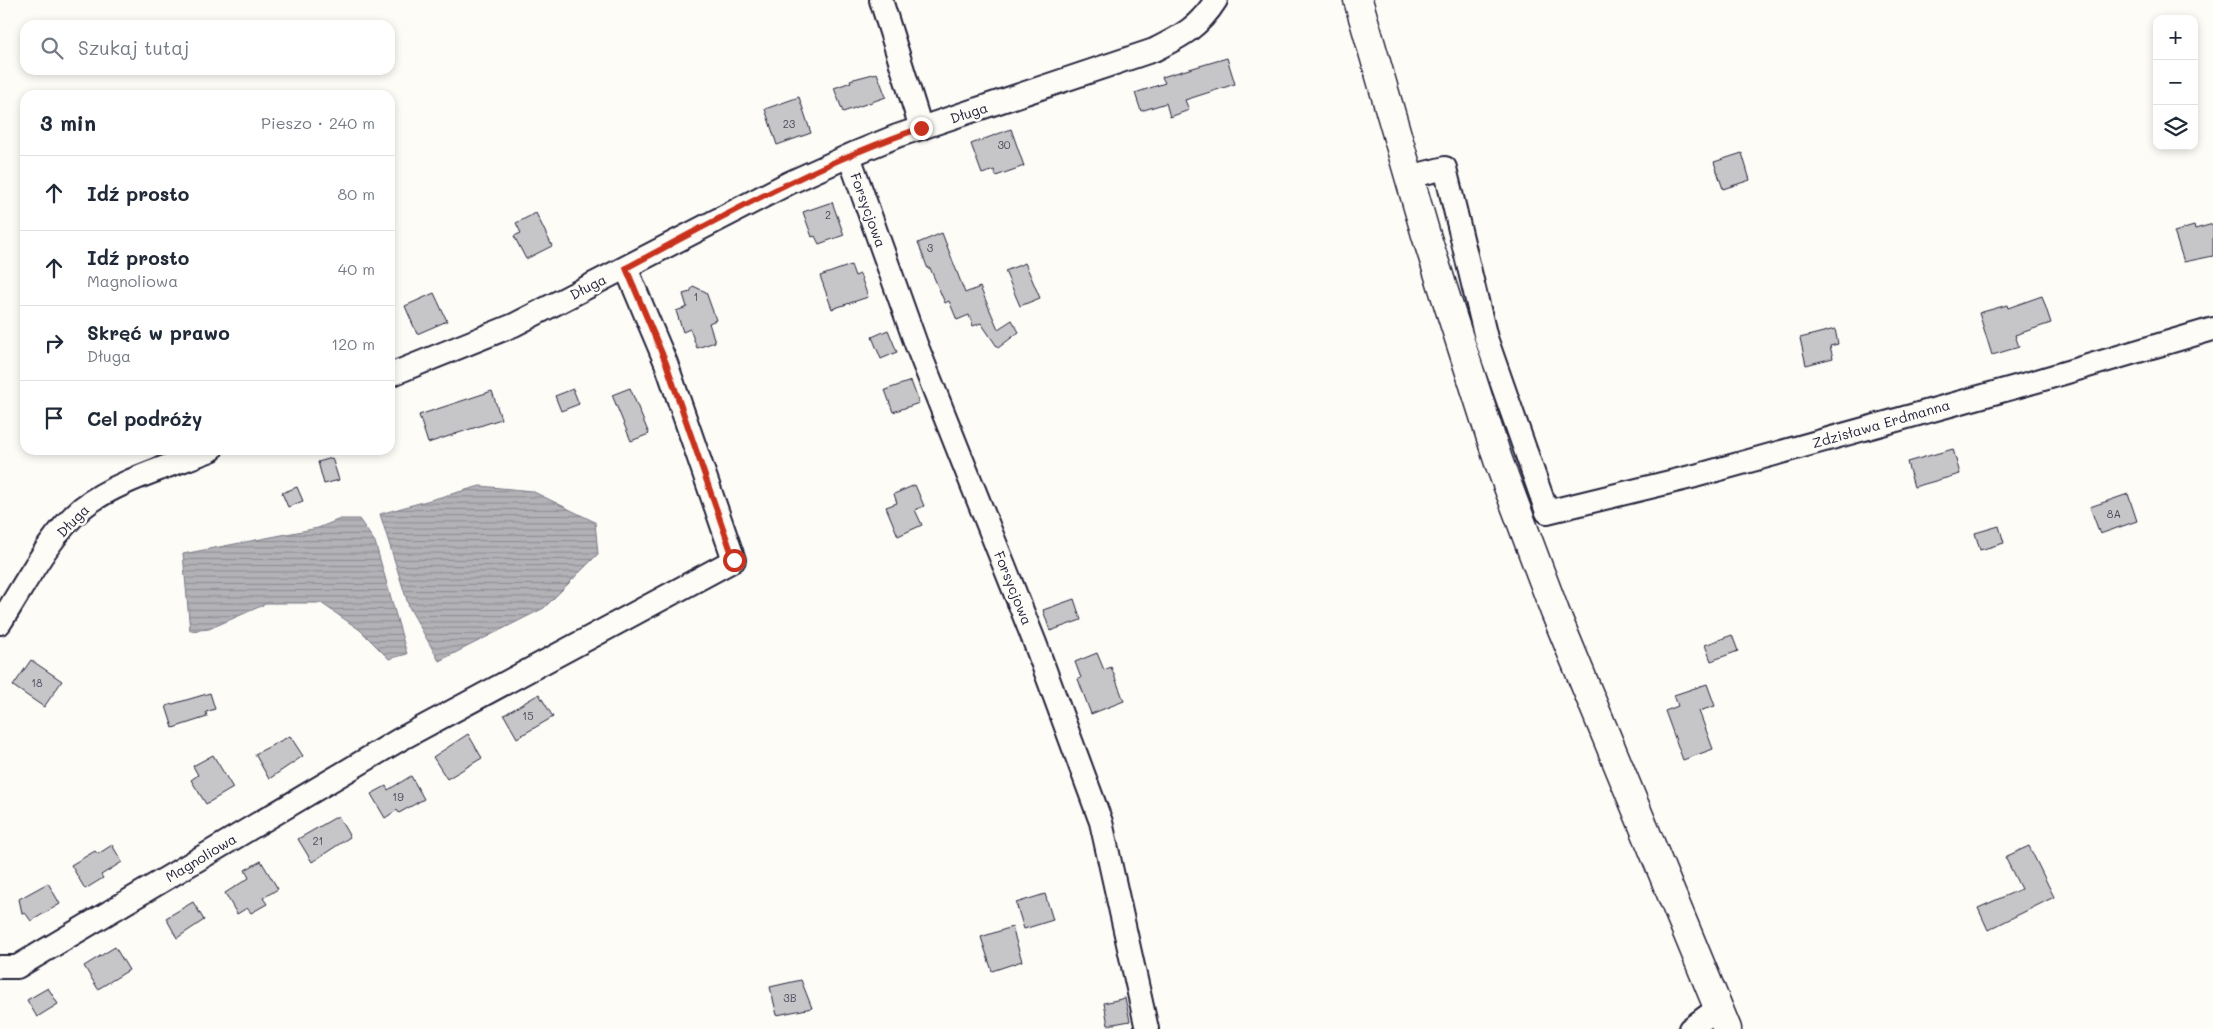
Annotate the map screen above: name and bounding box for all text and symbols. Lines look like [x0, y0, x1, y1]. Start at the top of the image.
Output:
map controls [2153, 15, 2198, 150]
button: + [2153, 15, 2198, 60]
search box [20, 20, 395, 75]
icon: search [38, 34, 66, 62]
text: Szukaj tutaj [78, 35, 189, 60]
button: − [2153, 60, 2198, 105]
street label: Długa [948, 98, 990, 128]
button: layers [2153, 105, 2198, 150]
text: 3 min [40, 109, 96, 136]
text: Pieszo · 240 m [261, 112, 375, 133]
house number: 23 [783, 116, 796, 131]
route end [910, 117, 933, 140]
house number: 30 [997, 137, 1011, 152]
street label: Forsycjowa [846, 170, 891, 250]
icon: ahead [40, 179, 68, 207]
text: Idź prosto [87, 181, 189, 206]
text: 80 m [338, 183, 375, 204]
house number: 2 [825, 207, 831, 222]
house number: 3 [927, 240, 934, 255]
text: Idź prosto [87, 245, 189, 270]
icon: ahead [40, 254, 68, 282]
text: 40 m [338, 258, 375, 279]
street label: Długa [566, 269, 609, 304]
text: Magnoliowa [87, 270, 178, 291]
house number: 1 [694, 289, 698, 304]
text: Skręć w prawo [87, 320, 230, 345]
icon: right [40, 329, 68, 357]
text: 120 m [331, 333, 375, 354]
text: Długa [87, 345, 131, 366]
street label: Zdzisława Erdmanna [1810, 395, 1952, 452]
icon: arrive [40, 404, 68, 432]
text: Cel podróży [87, 406, 202, 431]
street label: Długa [52, 500, 93, 541]
house number: 8A [2107, 506, 2121, 521]
street label: Forsycjowa [990, 548, 1037, 628]
route start [723, 549, 746, 572]
house number: 18 [31, 675, 43, 690]
house number: 15 [522, 708, 534, 723]
house number: 19 [392, 789, 404, 804]
street label: Magnoliowa [162, 829, 240, 886]
house number: 21 [312, 833, 324, 848]
house number: 3B [783, 990, 797, 1005]

